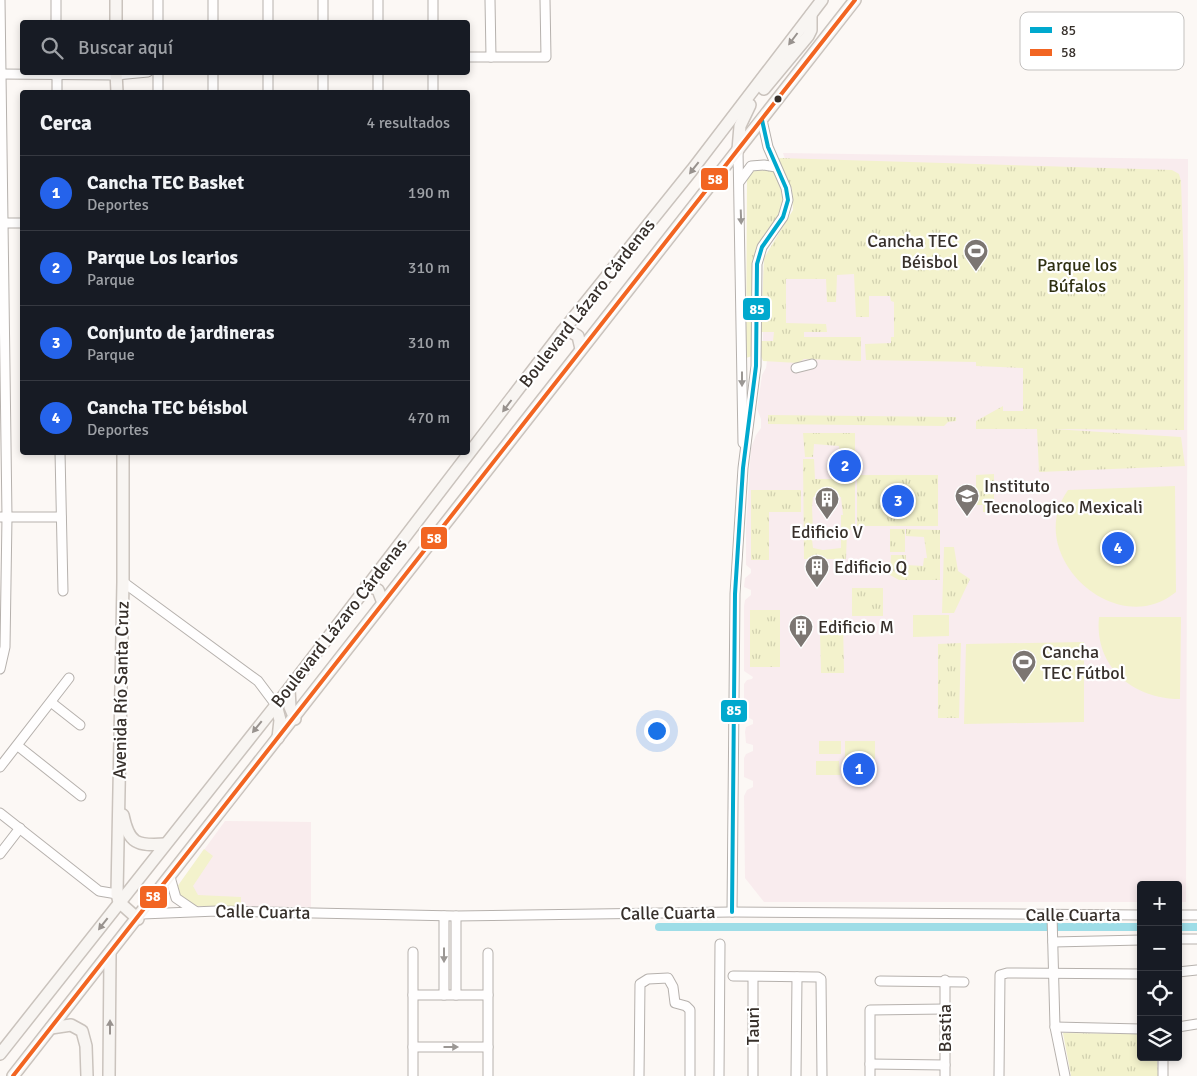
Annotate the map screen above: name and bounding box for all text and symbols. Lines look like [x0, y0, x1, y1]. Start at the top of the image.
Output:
legend [1020, 12, 1184, 70]
search box [20, 20, 470, 75]
text: 85 [1061, 22, 1076, 39]
one-way arrow [788, 32, 798, 46]
icon: search [38, 34, 66, 62]
text: Buscar aquí [78, 36, 173, 60]
text: 58 [1061, 44, 1076, 61]
unlabelled marker [773, 94, 783, 104]
text: Cerca [40, 110, 92, 136]
text: 4 resultados [367, 113, 450, 133]
one-way arrow [688, 161, 699, 174]
line badge: 58 [700, 167, 729, 191]
text: Cancha TEC Basket [87, 171, 244, 195]
text: 58 [707, 171, 723, 188]
text: 1 [52, 183, 60, 203]
text: 190 m [408, 183, 450, 203]
text: Deportes [87, 195, 149, 215]
one-way arrow [737, 209, 745, 225]
street label: Boulevard Lázaro Cárdenas [514, 214, 660, 392]
place label: Cancha TEC Béisbol [867, 230, 958, 273]
sports icon: Cancha TEC Béisbol [963, 238, 989, 272]
text: Parque Los Icarios [87, 246, 238, 270]
park label: Parque los Búfalos [1037, 254, 1117, 297]
text: 2 [52, 258, 60, 278]
text: 310 m [408, 258, 450, 278]
text: Parque [87, 270, 135, 290]
line badge: 85 [742, 297, 771, 321]
text: 85 [749, 301, 765, 318]
text: Conjunto de jardineras [87, 321, 274, 345]
text: 3 [52, 333, 60, 353]
text: 310 m [408, 333, 450, 353]
text: Parque [87, 345, 135, 365]
one-way arrow [738, 371, 746, 387]
text: Cancha TEC béisbol [87, 396, 248, 420]
one-way arrow [502, 399, 512, 413]
text: 4 [52, 408, 60, 428]
text: 470 m [408, 408, 450, 428]
text: Deportes [87, 420, 149, 440]
pin: 2 [829, 447, 861, 485]
place label: Instituto Tecnologico Mexicali [984, 475, 1143, 518]
pin: 3 [882, 482, 914, 520]
school or university icon: Instituto Tecnologico Mexicali [954, 483, 980, 517]
building icon: Edificio V [814, 486, 840, 520]
place label: Edificio V [791, 521, 864, 543]
line badge: 58 [420, 526, 448, 550]
pin: 4 [1102, 529, 1134, 567]
text: 58 [426, 530, 442, 547]
street label: Boulevard Lázaro Cárdenas [266, 534, 412, 712]
building icon: Edificio Q [804, 554, 830, 588]
place label: Edificio Q [834, 556, 907, 578]
street label: Avenida Río Santa Cruz [108, 601, 134, 779]
building icon: Edificio M [788, 614, 814, 648]
place label: Edificio M [818, 616, 894, 638]
place label: Cancha TEC Fútbol [1042, 641, 1125, 684]
sports icon: Cancha TEC Fútbol [1011, 649, 1037, 683]
line badge: 85 [720, 699, 748, 723]
text: 85 [726, 702, 742, 719]
your location [644, 718, 670, 744]
one-way arrow [252, 721, 263, 734]
pin: 1 [843, 750, 875, 788]
map controls [1137, 881, 1182, 1061]
button: + [1137, 881, 1182, 926]
line badge: 58 [139, 885, 168, 909]
text: 58 [145, 888, 161, 905]
street label: Calle Cuarta [215, 900, 311, 924]
street label: Calle Cuarta [620, 901, 716, 925]
street label: Calle Cuarta [1025, 904, 1121, 926]
one-way arrow [98, 917, 109, 930]
button: − [1137, 926, 1182, 971]
one-way arrow [440, 947, 448, 963]
button: locate [1137, 971, 1182, 1016]
street label: Bastia [934, 1004, 956, 1052]
street label: Tauri [742, 1007, 764, 1045]
button: layers [1137, 1016, 1182, 1061]
one-way arrow [106, 1019, 114, 1035]
one-way arrow [443, 1043, 459, 1051]

